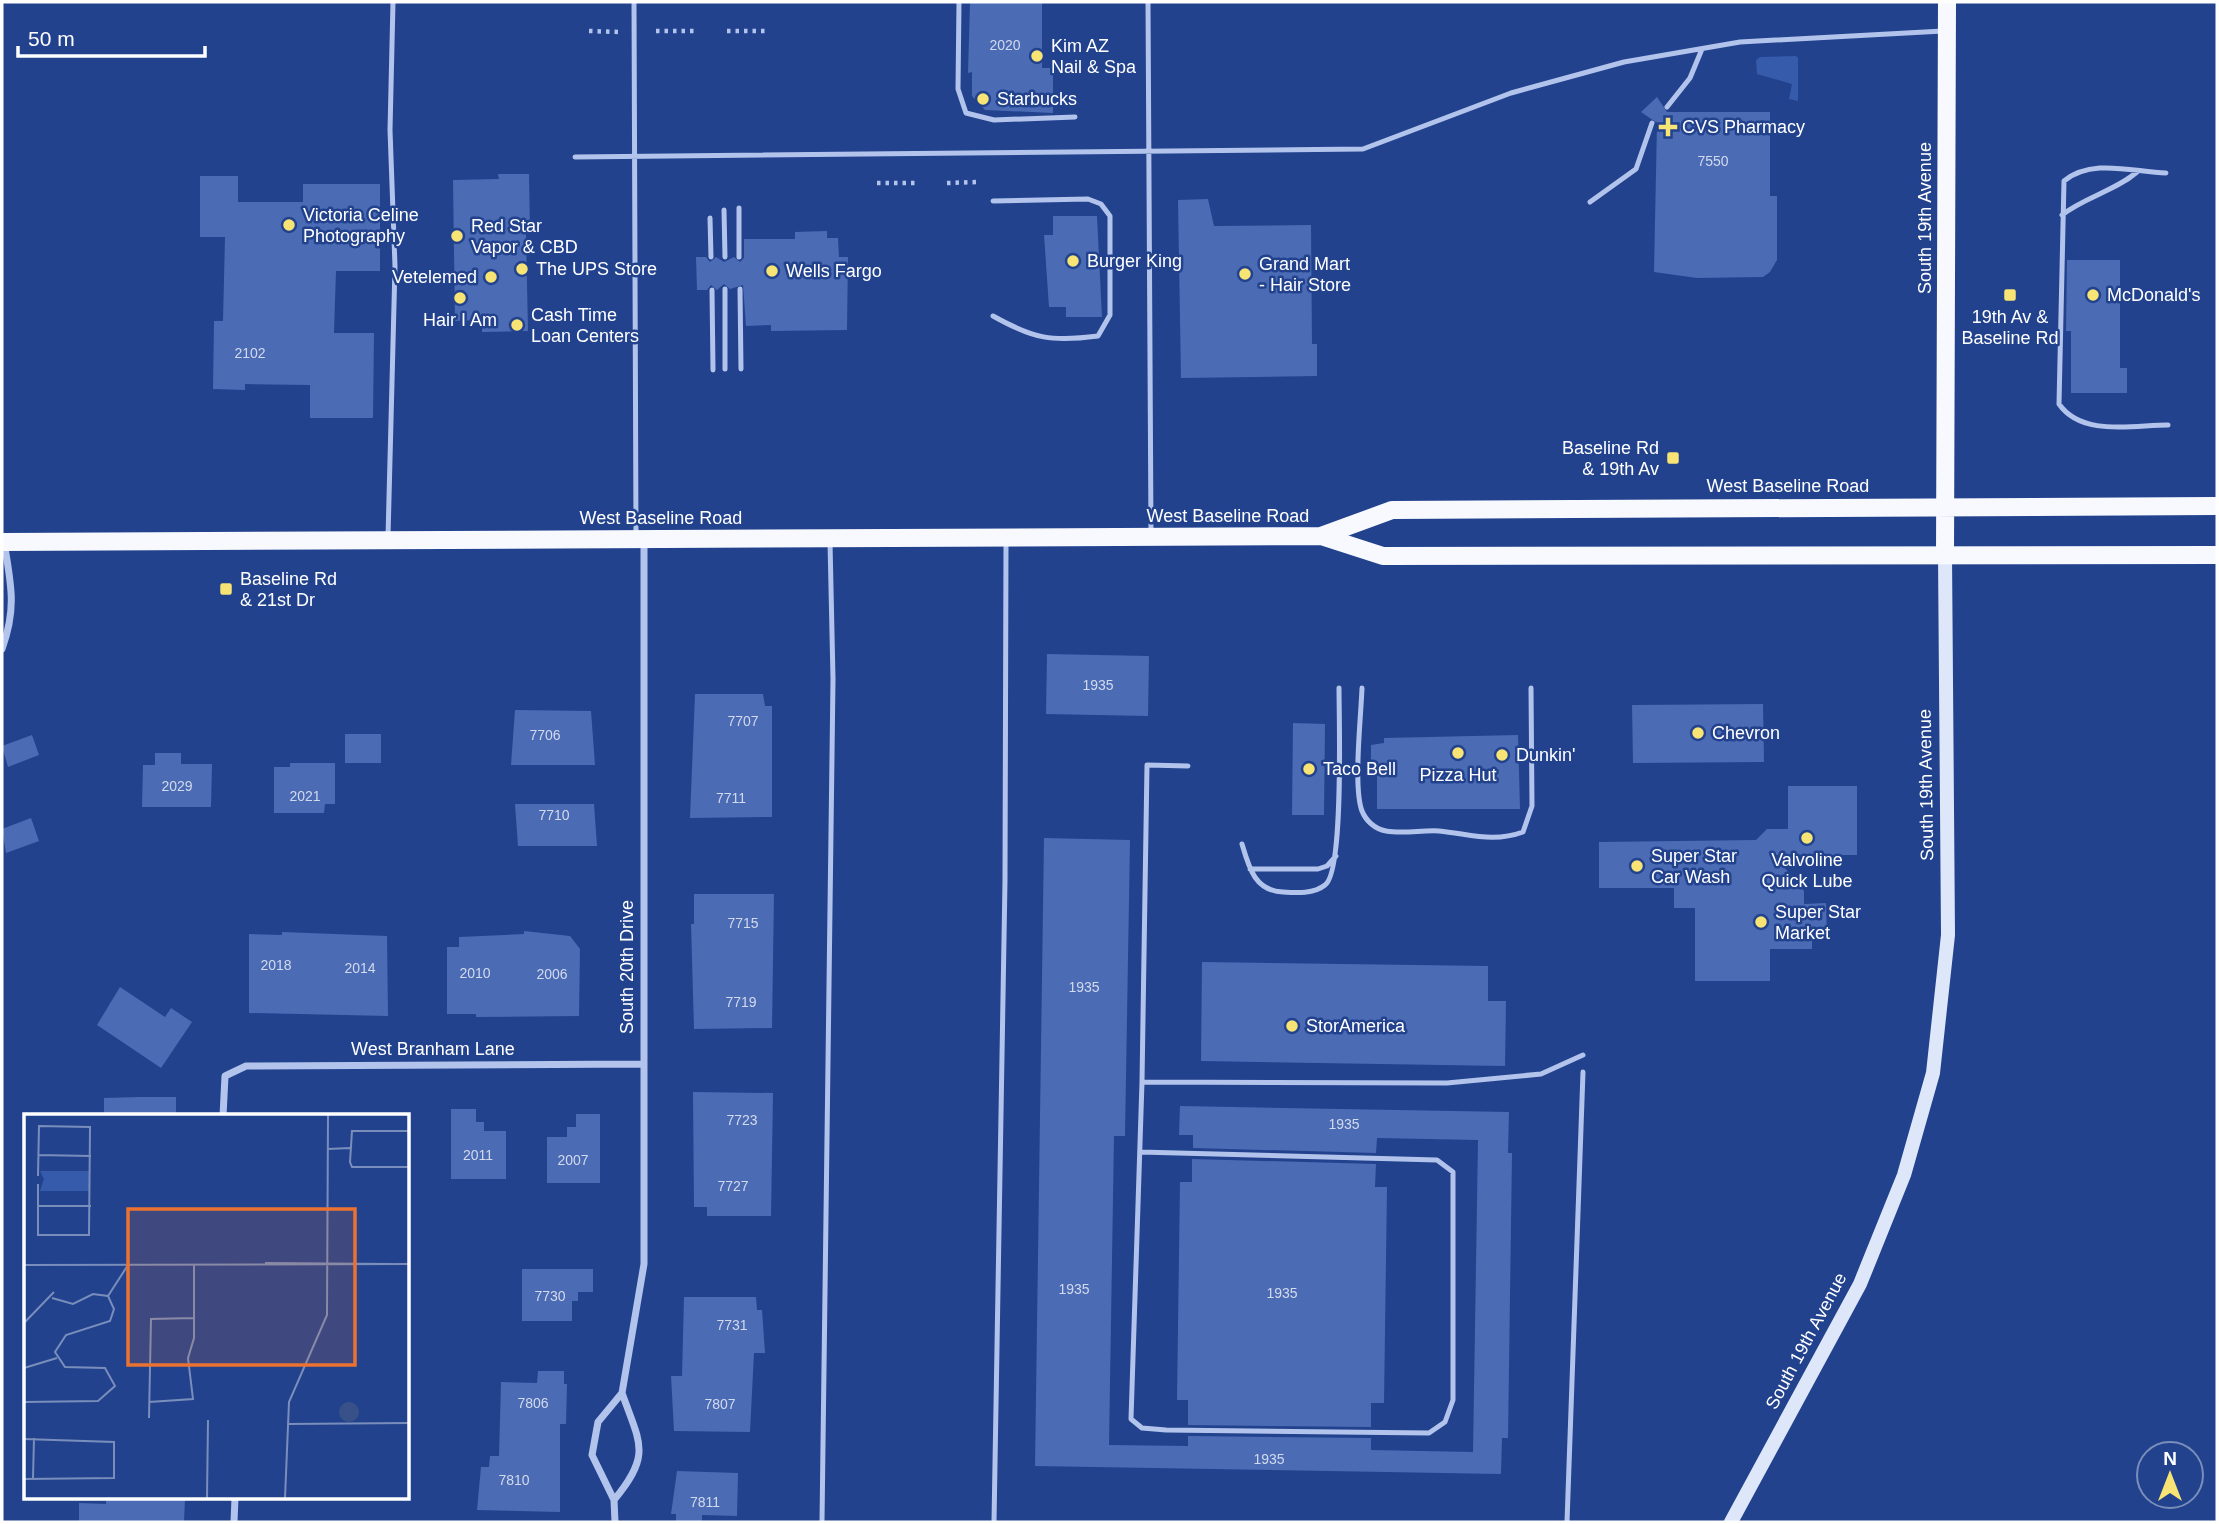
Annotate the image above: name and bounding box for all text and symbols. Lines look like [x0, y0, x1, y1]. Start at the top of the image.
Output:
scale bar [18, 14, 205, 58]
text: 50 m [28, 27, 75, 50]
place label: Kim AZ Nail & Spa [1051, 36, 1137, 77]
house number: 2020 [989, 37, 1021, 53]
marker: Kim AZ Nail & Spa [1029, 48, 1045, 64]
place label: Starbucks [997, 89, 1077, 109]
marker: Starbucks [975, 91, 991, 107]
place label: CVS Pharmacy [1682, 117, 1805, 137]
marker: CVS Pharmacy [1660, 119, 1676, 135]
street label: South 19th Avenue [1915, 142, 1935, 294]
house number: 7550 [1697, 153, 1729, 169]
place label: Victoria Celine Photography [303, 205, 419, 246]
place label: Red Star Vapor & CBD [471, 216, 578, 257]
marker: Victoria Celine Photography [281, 217, 297, 233]
marker: Red Star Vapor & CBD [449, 228, 465, 244]
place label: Burger King [1087, 251, 1182, 271]
marker: Burger King [1065, 253, 1081, 269]
place label: Grand Mart - Hair Store [1259, 254, 1351, 295]
place label: The UPS Store [536, 259, 657, 279]
marker: The UPS Store [514, 261, 530, 277]
place label: Wells Fargo [786, 261, 882, 281]
marker: Wells Fargo [764, 263, 780, 279]
marker: Grand Mart - Hair Store [1237, 266, 1253, 282]
place label: Vetelemed [392, 267, 477, 287]
marker: Vetelemed [483, 269, 499, 285]
place label: McDonald's [2107, 285, 2200, 305]
marker: 19th Av & Baseline Rd [2002, 287, 2018, 303]
marker: McDonald's [2085, 287, 2101, 303]
marker: Hair I Am [452, 290, 468, 306]
place label: Cash Time Loan Centers [531, 305, 639, 346]
place label: 19th Av & Baseline Rd [1961, 307, 2059, 348]
place label: Hair I Am [423, 310, 497, 330]
marker: Cash Time Loan Centers [509, 317, 525, 333]
house number: 2102 [234, 345, 266, 361]
place label: Baseline Rd & 19th Av [1562, 438, 1659, 479]
marker: Baseline Rd & 19th Av [1665, 450, 1681, 466]
street label: West Baseline Road [1707, 476, 1869, 496]
street label: West Baseline Road [1147, 506, 1309, 526]
street label: West Baseline Road [580, 508, 742, 528]
place label: Baseline Rd & 21st Dr [240, 569, 337, 610]
marker: Baseline Rd & 21st Dr [218, 581, 234, 597]
house number: 1935 [1082, 677, 1114, 693]
street label: South 19th Avenue [1915, 709, 1937, 861]
house number: 7707 [727, 713, 759, 729]
place label: Chevron [1712, 723, 1780, 743]
marker: Chevron [1690, 725, 1706, 741]
house number: 7706 [529, 727, 561, 743]
marker: Pizza Hut [1450, 745, 1466, 761]
place label: Dunkin' [1516, 745, 1575, 765]
marker: Dunkin' [1494, 747, 1510, 763]
place label: Taco Bell [1323, 759, 1396, 779]
marker: Taco Bell [1301, 761, 1317, 777]
place label: Pizza Hut [1419, 765, 1497, 785]
house number: 2029 [161, 778, 193, 794]
house number: 2021 [289, 788, 321, 804]
house number: 7711 [716, 790, 746, 806]
house number: 7710 [538, 807, 570, 823]
marker: Valvoline Quick Lube [1799, 830, 1815, 846]
place label: Super Star Car Wash [1651, 846, 1737, 887]
place label: Valvoline Quick Lube [1761, 850, 1853, 891]
marker: Super Star Car Wash [1629, 858, 1645, 874]
street label: South 20th Drive [617, 900, 637, 1034]
place label: Super Star Market [1775, 902, 1861, 943]
marker: Super Star Market [1753, 914, 1769, 930]
house number: 7715 [727, 915, 759, 931]
house number: 2018 [260, 957, 292, 973]
house number: 2014 [344, 960, 376, 976]
house number: 2010 [459, 965, 491, 981]
house number: 2006 [536, 966, 568, 982]
house number: 1935 [1068, 979, 1100, 995]
house number: 7719 [725, 994, 757, 1010]
place label: StorAmerica [1306, 1016, 1406, 1036]
marker: StorAmerica [1284, 1018, 1300, 1034]
street label: West Branham Lane [351, 1039, 515, 1059]
house number: 7723 [726, 1112, 758, 1128]
inset map [24, 1114, 410, 1500]
house number: 1935 [1328, 1116, 1360, 1132]
house number: 2011 [463, 1147, 493, 1163]
house number: 2007 [557, 1152, 589, 1168]
house number: 7727 [717, 1178, 749, 1194]
street label: South 19th Avenue [1762, 1269, 1850, 1413]
house number: 1935 [1058, 1281, 1090, 1297]
house number: 1935 [1266, 1285, 1298, 1301]
house number: 7730 [534, 1288, 566, 1304]
house number: 7731 [716, 1317, 748, 1333]
house number: 7806 [517, 1395, 549, 1411]
house number: 7807 [704, 1396, 736, 1412]
north arrow [2135, 1440, 2205, 1510]
text: N [2163, 1448, 2177, 1469]
house number: 1935 [1253, 1451, 1285, 1467]
house number: 7810 [498, 1472, 530, 1488]
house number: 7811 [690, 1494, 720, 1510]

